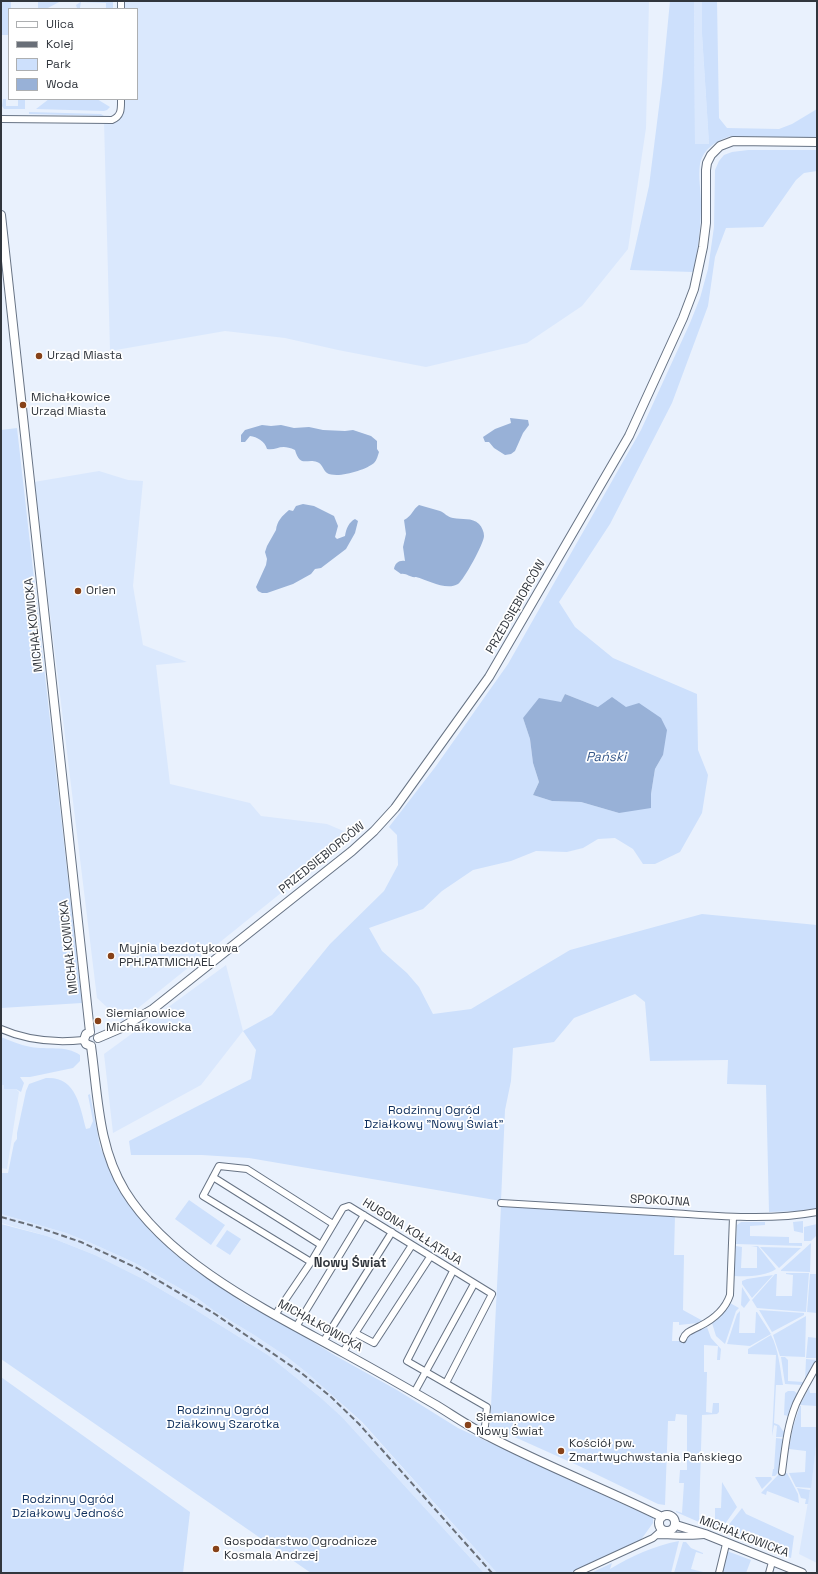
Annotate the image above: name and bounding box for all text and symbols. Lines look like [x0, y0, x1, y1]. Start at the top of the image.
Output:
legend [8, 8, 138, 100]
text: Ulica [46, 16, 74, 32]
text: Kolej [46, 36, 74, 52]
text: Park [46, 56, 71, 72]
text: Woda [46, 76, 78, 92]
place label: Urząd Miasta [47, 349, 122, 363]
marker: Urząd Miasta [34, 351, 44, 361]
place label: Michałkowice Urząd Miasta [31, 391, 110, 419]
marker: Michałkowice Urząd Miasta [18, 400, 28, 410]
street label: PRZEDSIĘBIORCÓW [483, 557, 549, 657]
street label: MICHAŁKOWICKA [22, 577, 46, 673]
place label: Orlen [86, 584, 116, 598]
marker: Orlen [73, 586, 83, 596]
water label: Pański [586, 749, 626, 765]
street label: PRZEDSIĘBIORCÓW [276, 819, 368, 897]
street label: MICHAŁKOWICKA [57, 899, 81, 995]
place label: Myjnia bezdotykowa PPH.PATMICHAEL [119, 942, 238, 970]
marker: Myjnia bezdotykowa PPH.PATMICHAEL [106, 951, 116, 961]
place label: Siemianowice Michałkowicka [106, 1007, 191, 1035]
marker: Siemianowice Michałkowicka [93, 1016, 103, 1026]
park label: Rodzinny Ogród Działkowy "Nowy Świat" [364, 1104, 504, 1132]
street label: SPOKOJNA [630, 1192, 690, 1210]
street label: HUGONA KOŁŁĄTAJA [360, 1196, 464, 1268]
district label: Nowy Świat [314, 1255, 386, 1271]
street label: MICHAŁKOWICKA [275, 1297, 365, 1355]
park label: Rodzinny Ogród Działkowy Szarotka [167, 1404, 279, 1432]
place label: Siemianowice Nowy Świat [476, 1411, 555, 1439]
marker: Siemianowice Nowy Świat [463, 1420, 473, 1430]
place label: Kościół pw. Zmartwychwstania Pańskiego [569, 1437, 742, 1465]
marker: Kościół pw. Zmartwychwstania Pańskiego [556, 1446, 566, 1456]
park label: Rodzinny Ogród Działkowy Jedność [12, 1493, 124, 1521]
street label: MICHAŁKOWICKA [697, 1513, 791, 1561]
place label: Gospodarstwo Ogrodnicze Kosmala Andrzej [224, 1535, 377, 1563]
marker: Gospodarstwo Ogrodnicze Kosmala Andrzej [211, 1544, 221, 1554]

